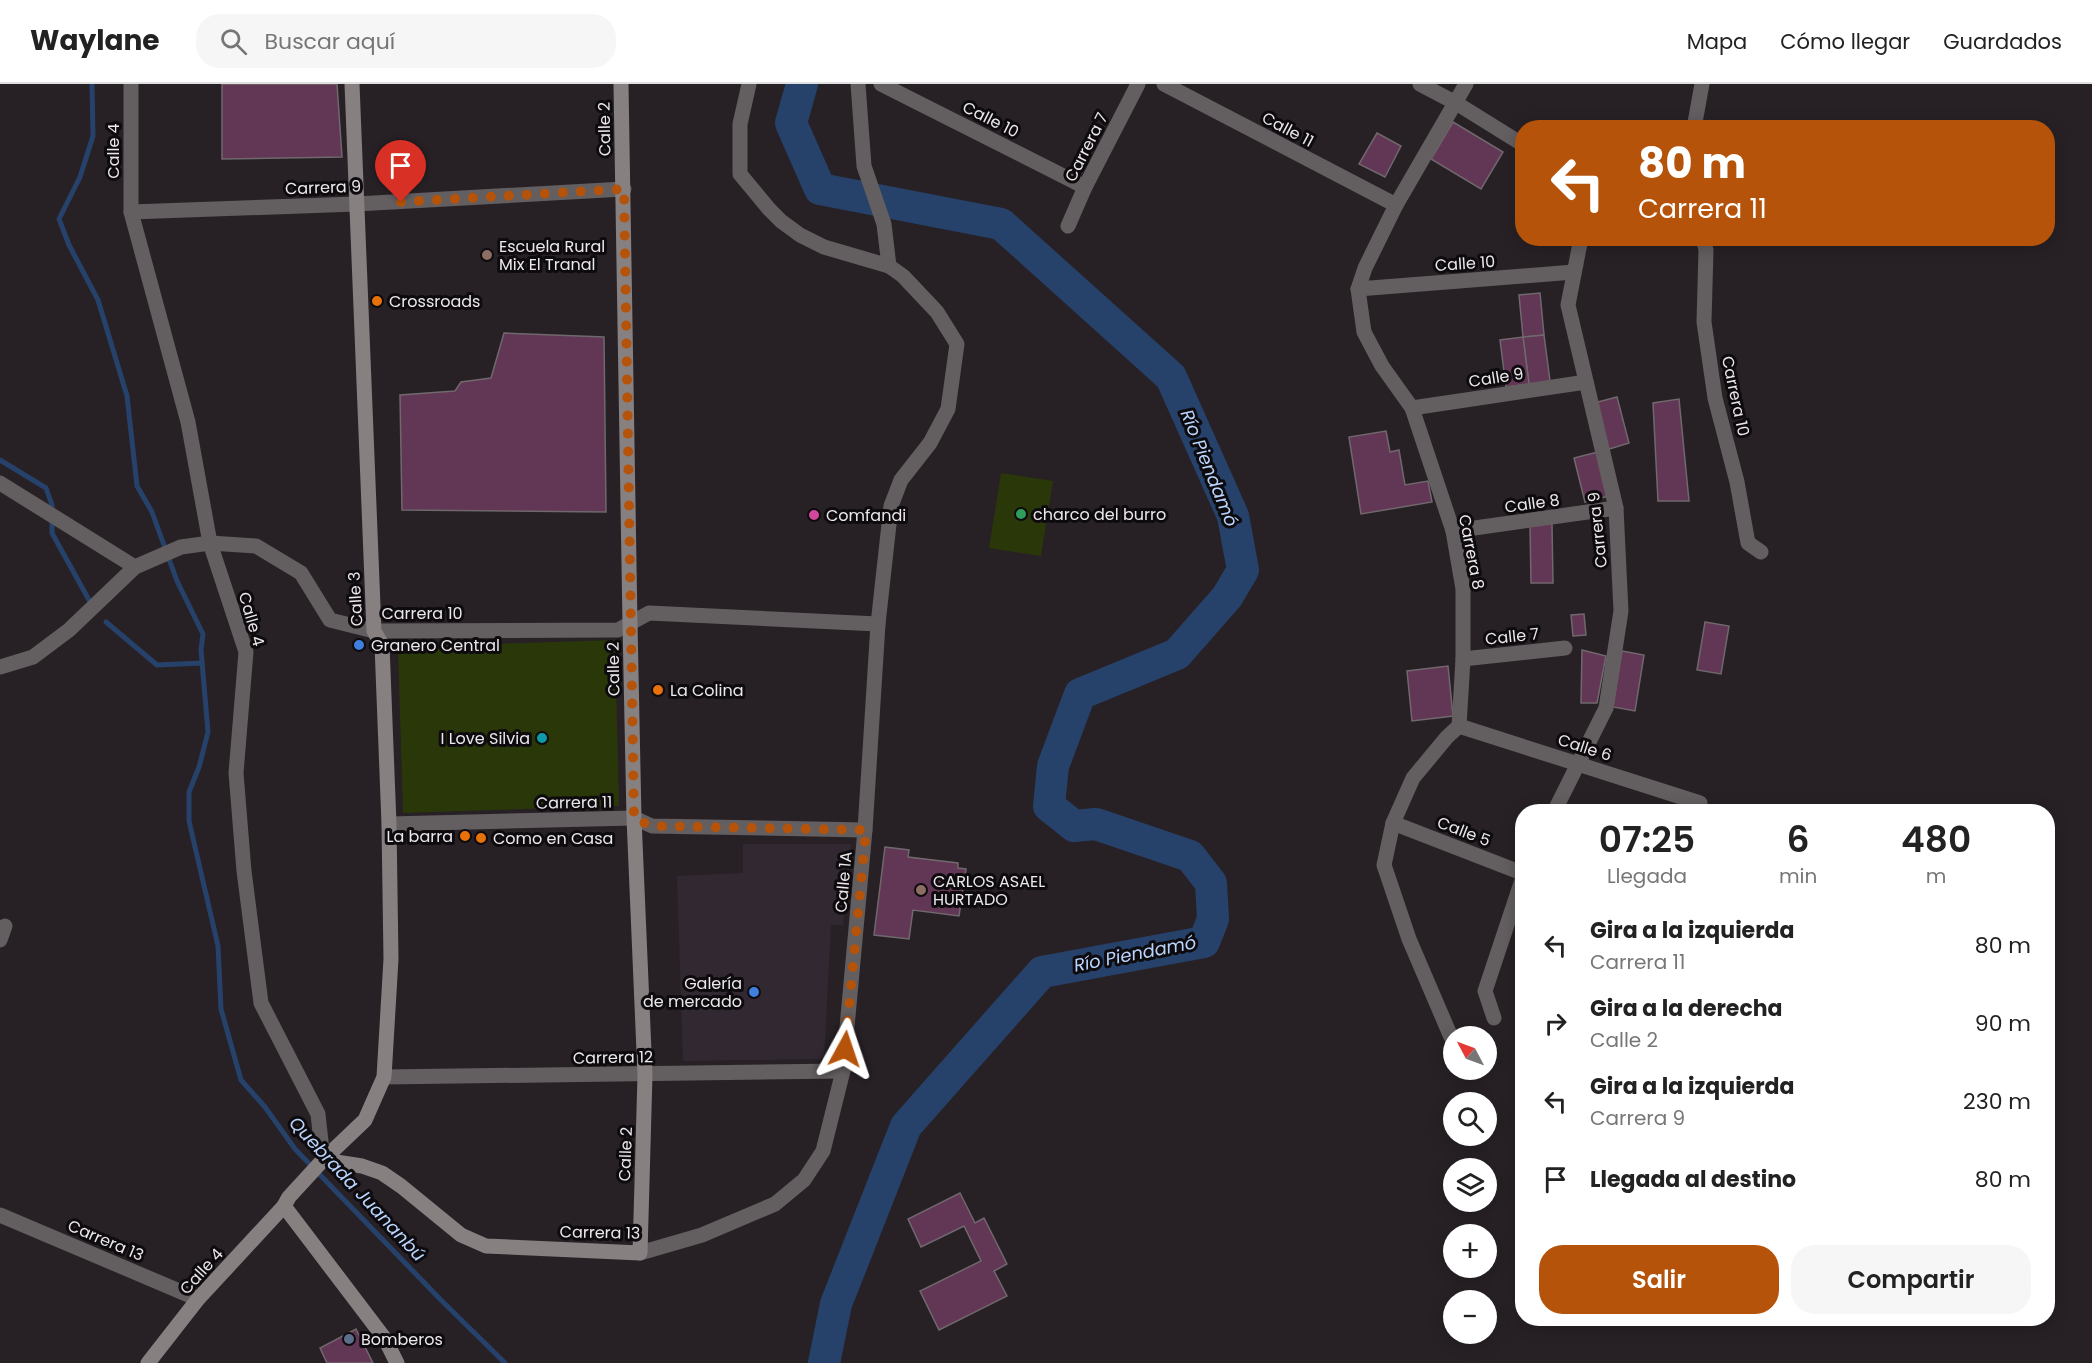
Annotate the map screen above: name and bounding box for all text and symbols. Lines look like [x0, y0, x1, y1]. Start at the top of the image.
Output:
search box [196, 14, 616, 68]
text: Waylane [30, 21, 160, 60]
icon: search [217, 25, 250, 58]
text: Buscar aquí [265, 26, 395, 57]
text: Mapa [1687, 27, 1747, 56]
text: Cómo llegar [1780, 27, 1910, 56]
text: Guardados [1943, 27, 2062, 56]
street label: Calle 10 [959, 95, 1023, 143]
street label: Calle 2 [593, 102, 616, 156]
street label: Calle 11 [1258, 106, 1318, 153]
street label: Carrera 7 [1059, 108, 1114, 186]
street label: Calle 4 [102, 123, 125, 179]
text: 80 m [1638, 134, 1746, 193]
pin [375, 140, 426, 202]
icon: left [1539, 144, 1617, 222]
icon: arrive [384, 149, 417, 182]
street label: Carrera 9 [285, 175, 361, 200]
text: Carrera 11 [1638, 190, 1767, 227]
place label: Escuela Rural Mix El Tranal [499, 235, 605, 276]
marker: Escuela Rural Mix El Tranal [480, 248, 494, 262]
street label: Calle 10 [1434, 250, 1496, 277]
place label: Crossroads [389, 290, 480, 313]
marker: Crossroads [370, 294, 384, 308]
street label: Carrera 10 [1716, 354, 1755, 438]
street label: Calle 9 [1467, 362, 1525, 393]
water label: Río Piendamó [1175, 406, 1244, 530]
street label: Calle 8 [1503, 488, 1561, 519]
street label: Carrera 9 [1582, 491, 1613, 569]
place label: charco del burro [1033, 503, 1166, 526]
place label: Comfandi [826, 504, 906, 527]
marker: charco del burro [1014, 507, 1028, 521]
marker: Comfandi [807, 508, 821, 522]
street label: Carrera 8 [1453, 513, 1490, 592]
street label: Calle 3 [343, 571, 368, 627]
street label: Calle 4 [233, 589, 270, 649]
street label: Carrera 10 [381, 602, 463, 625]
street label: Calle 7 [1484, 622, 1540, 651]
place label: Granero Central [371, 634, 500, 657]
marker: Granero Central [352, 638, 366, 652]
street label: Calle 2 [602, 642, 625, 696]
place label: La Colina [670, 679, 744, 702]
marker: La Colina [651, 683, 665, 697]
place label: I Love Silvia [440, 727, 530, 750]
street label: Calle 6 [1555, 728, 1615, 767]
marker: I Love Silvia [535, 731, 549, 745]
street label: Carrera 11 [536, 790, 612, 815]
street label: Calle 5 [1434, 811, 1494, 852]
text: 07:25 [1599, 814, 1695, 865]
text: 6 [1787, 814, 1810, 865]
text: 480 [1901, 814, 1971, 865]
place label: La barra [387, 825, 453, 848]
place label: Como en Casa [493, 827, 613, 850]
marker: La barra [458, 829, 472, 843]
marker: Como en Casa [474, 831, 488, 845]
street label: Calle 1A [829, 850, 858, 913]
text: Llegada [1607, 862, 1687, 890]
text: min [1779, 862, 1817, 890]
text: m [1926, 862, 1946, 890]
place label: CARLOS ASAEL HURTADO [933, 870, 1045, 911]
marker: CARLOS ASAEL HURTADO [914, 883, 928, 897]
text: Gira a la izquierda [1590, 915, 1794, 946]
water label: Río Piendamó [1072, 929, 1198, 978]
icon: left [1539, 929, 1572, 962]
text: 80 m [1975, 930, 2031, 961]
text: Carrera 11 [1590, 948, 1685, 976]
place label: Galería de mercado [643, 972, 742, 1013]
marker: Galería de mercado [747, 985, 761, 999]
text: Gira a la derecha [1590, 993, 1783, 1024]
icon: right [1539, 1007, 1572, 1040]
text: 90 m [1975, 1008, 2031, 1039]
position arrow [813, 1017, 877, 1081]
north arrow [1443, 1026, 1497, 1080]
map controls [1443, 1026, 1497, 1344]
text: Calle 2 [1590, 1026, 1658, 1054]
street label: Carrera 12 [573, 1045, 653, 1070]
text: Gira a la izquierda [1590, 1071, 1794, 1102]
icon: left [1539, 1085, 1572, 1118]
text: 230 m [1963, 1086, 2031, 1117]
button: search [1443, 1092, 1497, 1146]
text: Carrera 9 [1590, 1104, 1685, 1132]
water label: Quebrada Juananbú [284, 1111, 431, 1267]
street label: Calle 2 [613, 1126, 638, 1182]
button: layers [1443, 1158, 1497, 1212]
icon: arrive [1539, 1163, 1572, 1196]
text: Llegada al destino [1590, 1164, 1796, 1195]
text: 80 m [1975, 1164, 2031, 1195]
street label: Carrera 13 [64, 1214, 147, 1267]
street label: Carrera 13 [559, 1220, 640, 1245]
button: + [1443, 1224, 1497, 1278]
street label: Calle 4 [174, 1243, 228, 1300]
button: Salir [1539, 1245, 1779, 1314]
button: Compartir [1791, 1245, 2031, 1314]
button: − [1443, 1290, 1497, 1344]
place label: Bomberos [361, 1328, 443, 1351]
marker: Bomberos [342, 1332, 356, 1346]

